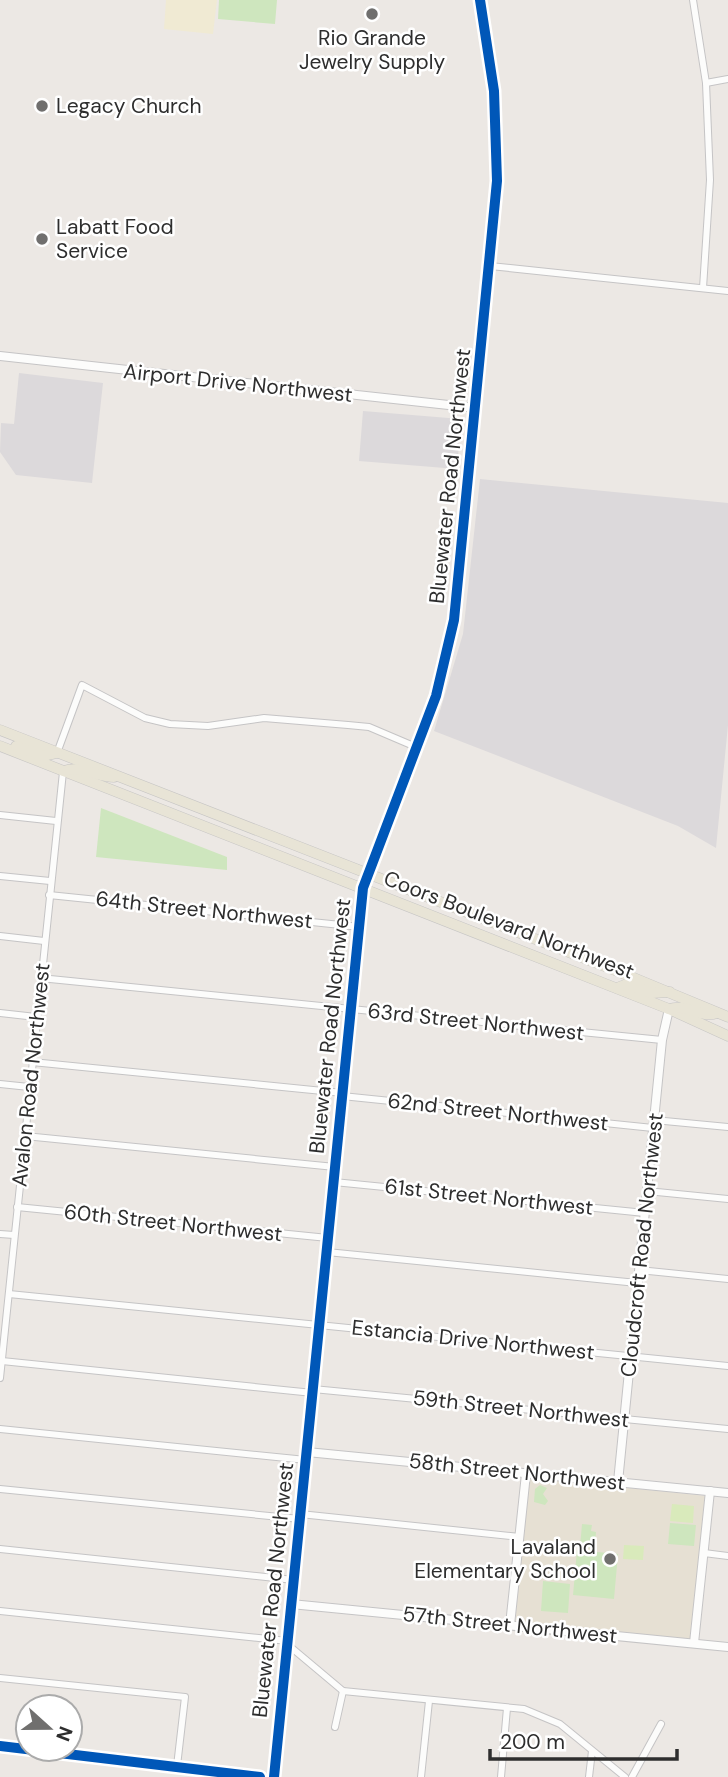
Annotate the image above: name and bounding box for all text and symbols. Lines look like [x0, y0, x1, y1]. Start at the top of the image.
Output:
marker: Rio Grande Jewelry Supply [364, 6, 380, 22]
place label: Rio Grande Jewelry Supply [299, 24, 445, 76]
place label: Legacy Church [56, 92, 202, 120]
marker: Legacy Church [34, 98, 50, 114]
place label: Labatt Food Service [56, 213, 174, 265]
marker: Labatt Food Service [34, 231, 50, 247]
street label: Bluewater Road Northwest [423, 347, 477, 605]
street label: Airport Drive Northwest [122, 357, 354, 409]
street label: Coors Boulevard Northwest [380, 864, 638, 986]
street label: 64th Street Northwest [94, 885, 314, 935]
street label: Bluewater Road Northwest [303, 897, 357, 1155]
street label: Avalon Road Northwest [5, 962, 57, 1188]
street label: 63rd Street Northwest [366, 997, 586, 1047]
street label: 62nd Street Northwest [386, 1086, 610, 1138]
street label: Cloudcroft Road Northwest [614, 1111, 670, 1379]
street label: 61st Street Northwest [383, 1172, 595, 1222]
street label: 60th Street Northwest [62, 1198, 284, 1248]
street label: Estancia Drive Northwest [350, 1313, 596, 1367]
street label: 59th Street Northwest [411, 1384, 631, 1434]
street label: 58th Street Northwest [407, 1447, 627, 1497]
street label: Bluewater Road Northwest [246, 1461, 300, 1719]
place label: Lavaland Elementary School [414, 1533, 596, 1585]
marker: Lavaland Elementary School [602, 1551, 618, 1567]
street label: 57th Street Northwest [401, 1600, 619, 1650]
north arrow [14, 1693, 84, 1763]
scale bar [490, 1718, 677, 1762]
text: N [50, 1723, 79, 1745]
text: 200 m [500, 1728, 565, 1756]

